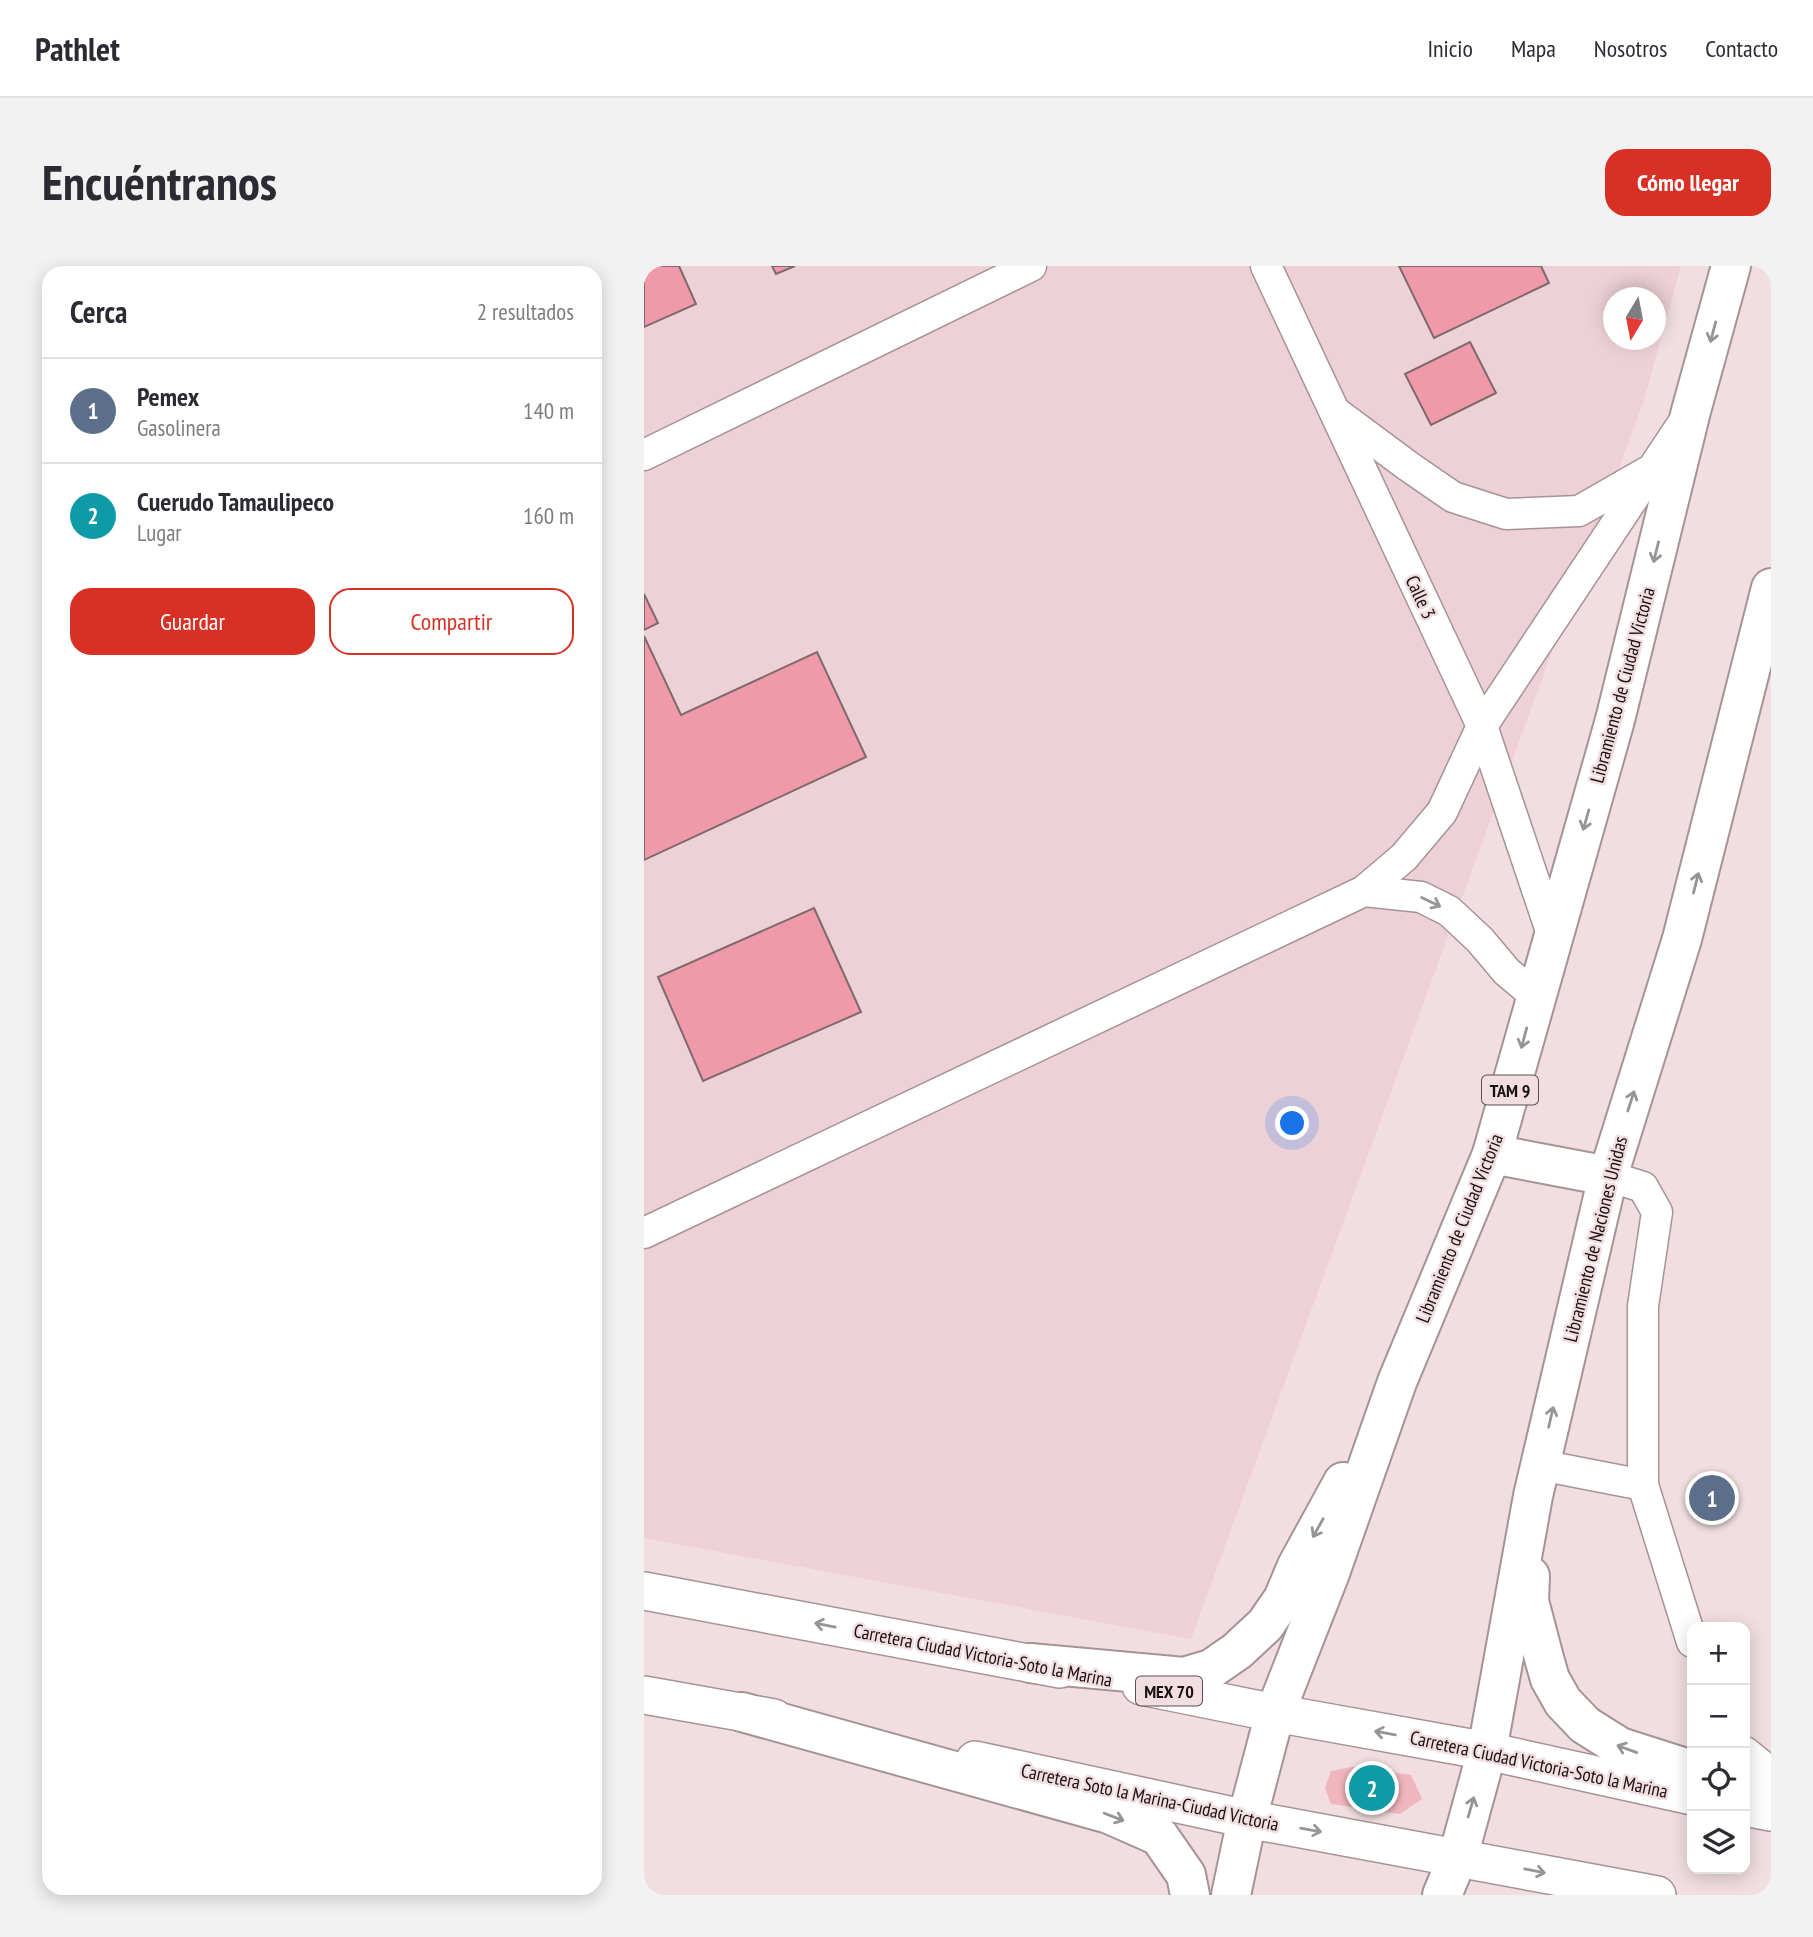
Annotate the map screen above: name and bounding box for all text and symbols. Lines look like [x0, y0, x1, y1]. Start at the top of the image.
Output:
text: Pathlet [35, 27, 120, 70]
text: Inicio [1427, 33, 1473, 64]
text: Mapa [1511, 33, 1556, 64]
text: Nosotros [1594, 33, 1667, 64]
text: Contacto [1705, 33, 1778, 64]
button: Cómo llegar [1605, 149, 1771, 216]
text: Encuéntranos [42, 150, 277, 214]
north arrow [1603, 287, 1666, 350]
text: Cerca [70, 292, 127, 331]
text: 2 resultados [477, 297, 574, 326]
one-way arrow [1705, 321, 1718, 343]
text: Pemex [137, 380, 199, 413]
text: 1 [88, 396, 99, 425]
text: 140 m [523, 396, 574, 425]
text: Gasolinera [137, 413, 221, 442]
text: Cuerudo Tamaulipeco [137, 485, 334, 518]
text: 2 [88, 501, 99, 530]
text: 160 m [523, 501, 574, 530]
text: Lugar [137, 518, 182, 547]
one-way arrow [1649, 540, 1662, 563]
street label: Calle 3 [1401, 571, 1441, 623]
street label: Libramiento de Ciudad Victoria [1584, 584, 1660, 786]
button: Guardar [70, 588, 315, 655]
button: Compartir [329, 588, 574, 655]
one-way arrow [1579, 808, 1592, 830]
one-way arrow [1690, 873, 1703, 895]
one-way arrow [1420, 896, 1441, 909]
one-way arrow [1517, 1027, 1530, 1049]
road number: TAM 9 [1482, 1076, 1538, 1104]
one-way arrow [1626, 1091, 1638, 1113]
your location [1275, 1106, 1309, 1140]
street label: Libramiento de Ciudad Victoria [1410, 1130, 1508, 1326]
street label: Libramiento de Naciones Unidas [1558, 1134, 1632, 1344]
one-way arrow [1545, 1406, 1558, 1429]
pin: 1 [1689, 1472, 1735, 1524]
one-way arrow [1311, 1517, 1325, 1537]
one-way arrow [814, 1617, 837, 1631]
street label: Carretera Ciudad Victoria-Soto la Marina [852, 1618, 1114, 1692]
map controls [1687, 1622, 1750, 1874]
button: + [1687, 1622, 1750, 1685]
road number: MEX 70 [1136, 1676, 1202, 1706]
button: − [1687, 1685, 1750, 1748]
street label: Carretera Ciudad Victoria-Soto la Marina [1408, 1725, 1670, 1803]
one-way arrow [1375, 1726, 1397, 1739]
one-way arrow [1617, 1742, 1639, 1754]
button: locate [1687, 1748, 1750, 1811]
street label: Carretera Soto la Marina-Ciudad Victoria [1019, 1758, 1281, 1836]
pin: 2 [1349, 1762, 1395, 1814]
one-way arrow [1466, 1796, 1479, 1818]
button: layers [1687, 1811, 1750, 1874]
one-way arrow [1103, 1812, 1125, 1825]
one-way arrow [1299, 1824, 1322, 1837]
one-way arrow [1523, 1865, 1546, 1879]

